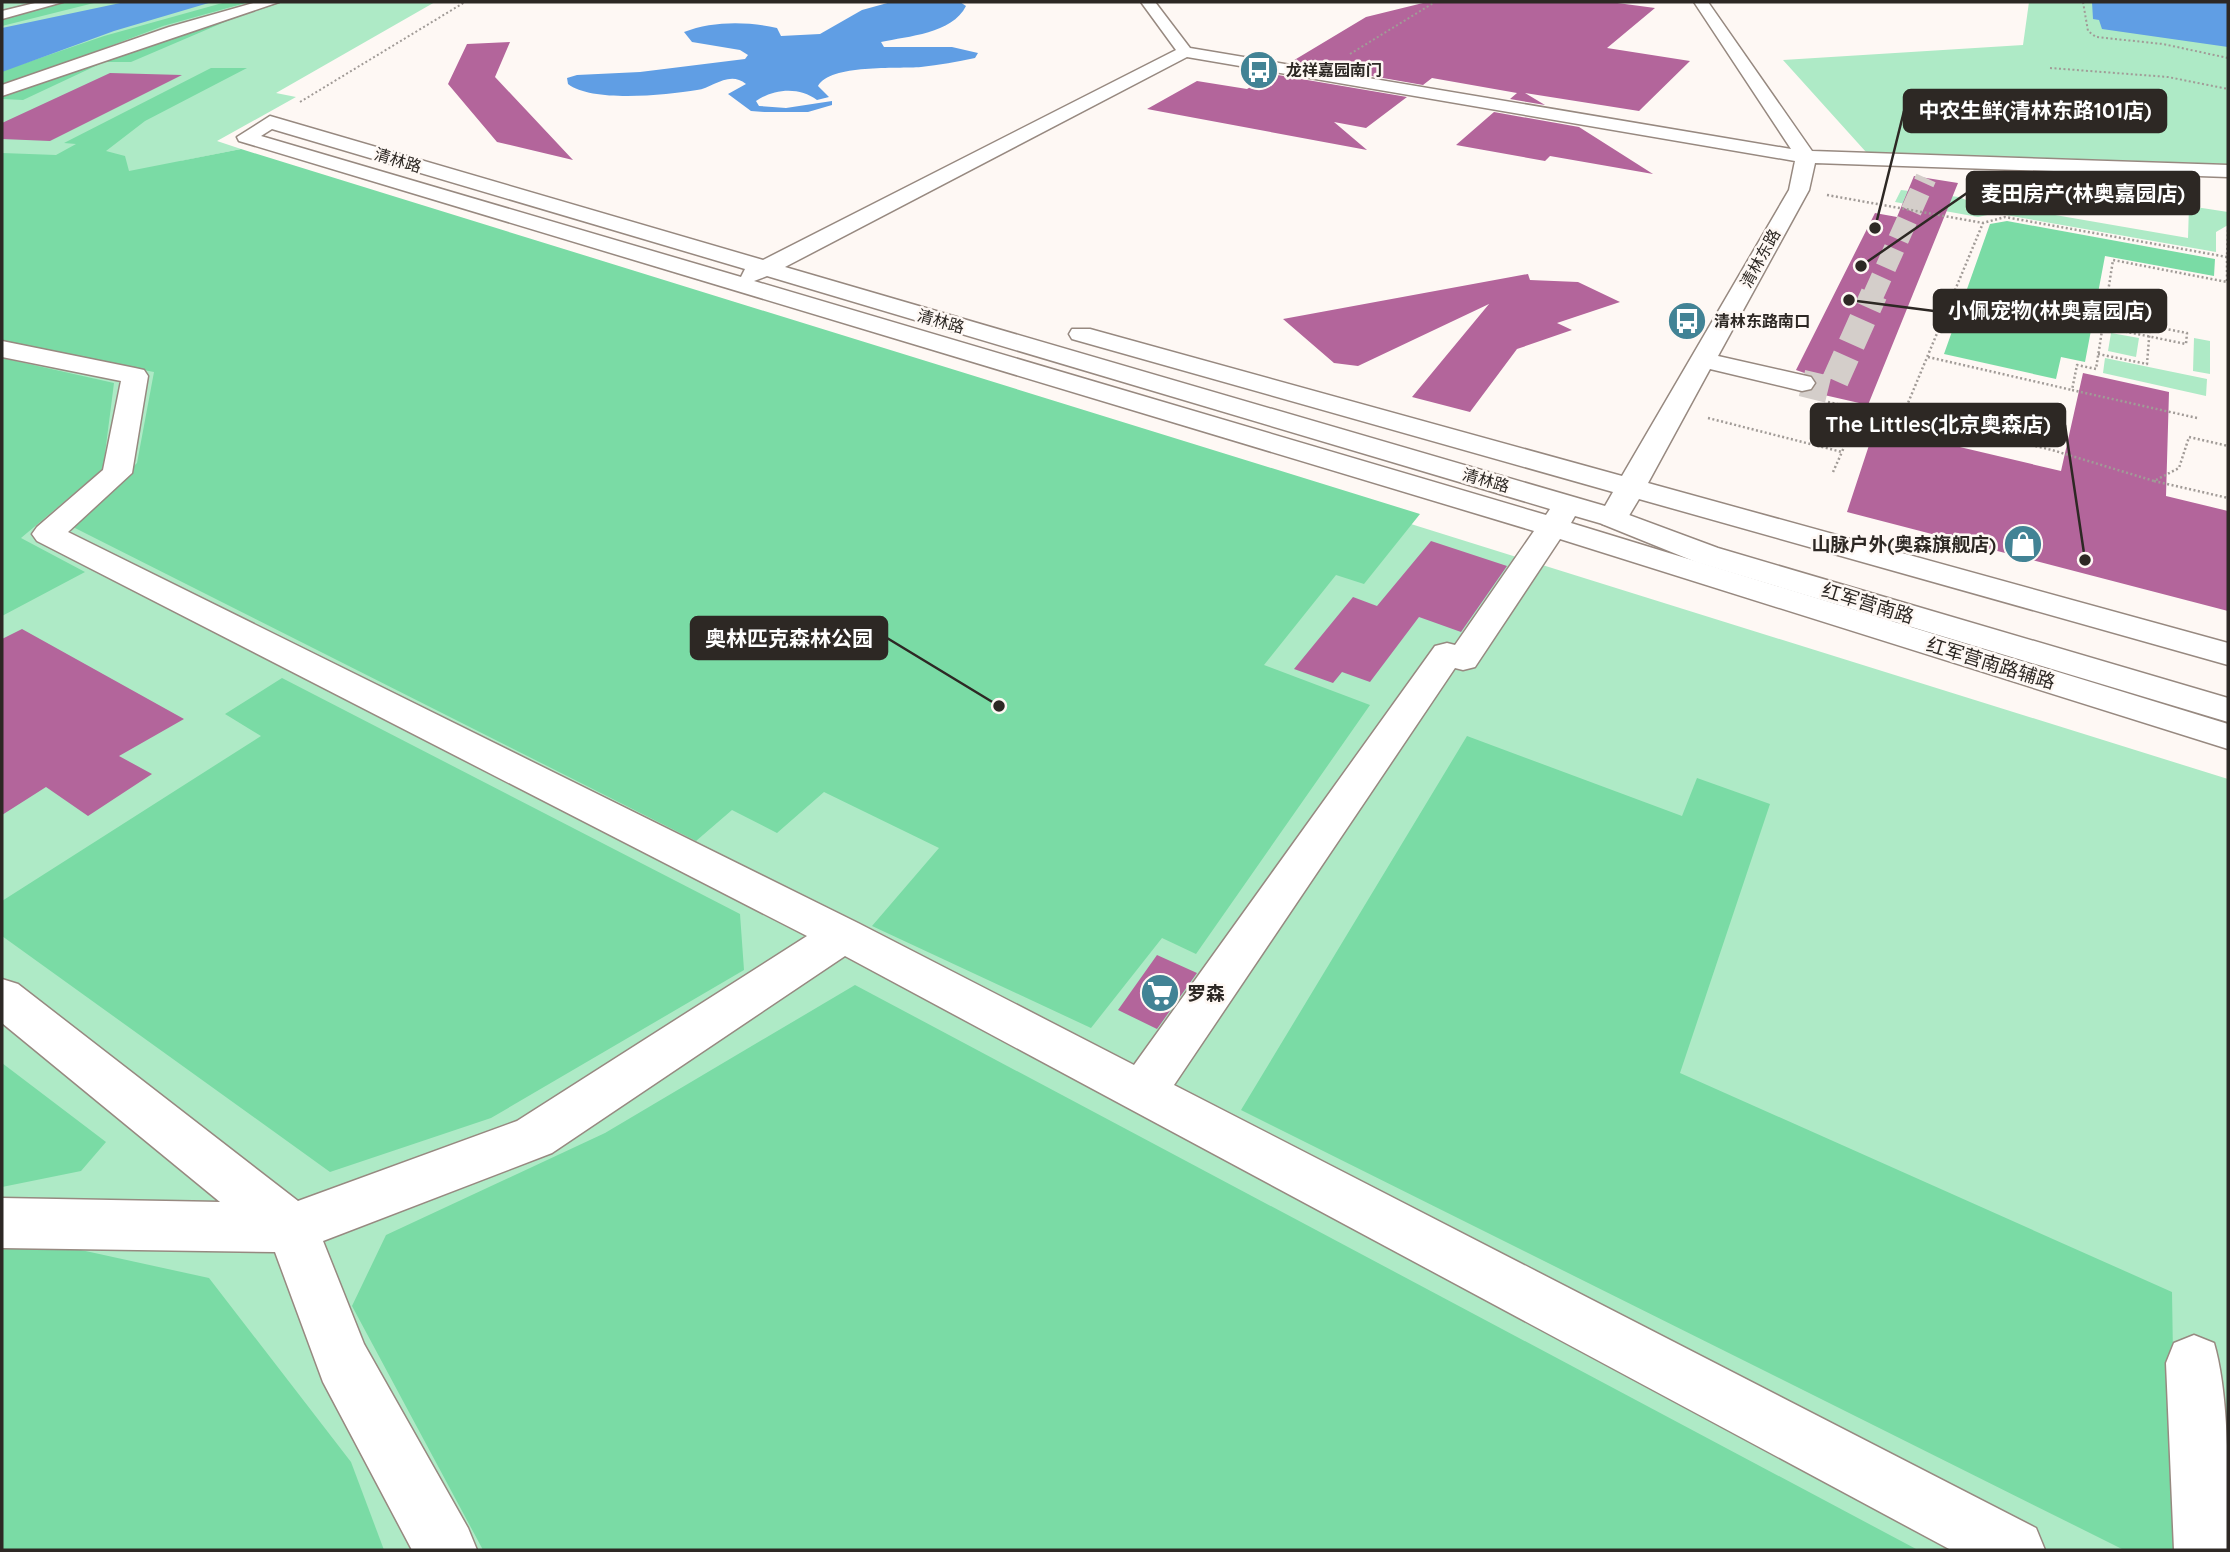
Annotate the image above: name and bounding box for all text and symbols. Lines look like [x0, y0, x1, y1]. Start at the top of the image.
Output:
bus stop icon: 龙祥嘉园南门 [1238, 49, 1280, 91]
place label: 龙祥嘉园南门 [1286, 60, 1382, 80]
callout: 中农生鲜(清林东路101店) [1904, 90, 2166, 132]
text: 中农生鲜(清林东路101店) [1918, 97, 2152, 123]
street label: 清林路 [372, 143, 424, 177]
callout: 麦田房产(林奥嘉园店) [1967, 172, 2199, 214]
text: 麦田房产(林奥嘉园店) [1981, 180, 2185, 206]
street label: 清林东路 [1736, 225, 1784, 291]
callout: 小佩宠物(林奥嘉园店) [1934, 290, 2166, 332]
text: 小佩宠物(林奥嘉园店) [1948, 297, 2152, 323]
bus stop icon: 清林东路南口 [1666, 300, 1708, 342]
street label: 清林路 [915, 305, 967, 337]
place label: 清林东路南口 [1714, 311, 1810, 331]
callout: The Littles(北京奥森店) [1811, 404, 2065, 446]
text: The Littles(北京奥森店) [1825, 411, 2051, 437]
street label: 清林路 [1460, 464, 1512, 496]
shop icon: 山脉户外(奥森旗舰店) [2002, 523, 2044, 565]
place label: 山脉户外(奥森旗舰店) [1811, 532, 1996, 556]
street label: 红军营南路 [1819, 578, 1917, 628]
callout: 奥林匹克森林公园 [691, 617, 887, 659]
text: 奥林匹克森林公园 [705, 625, 873, 651]
street label: 红军营南路辅路 [1924, 632, 2058, 694]
supermarket icon: 罗森 [1139, 972, 1181, 1014]
place label: 罗森 [1187, 981, 1225, 1005]

